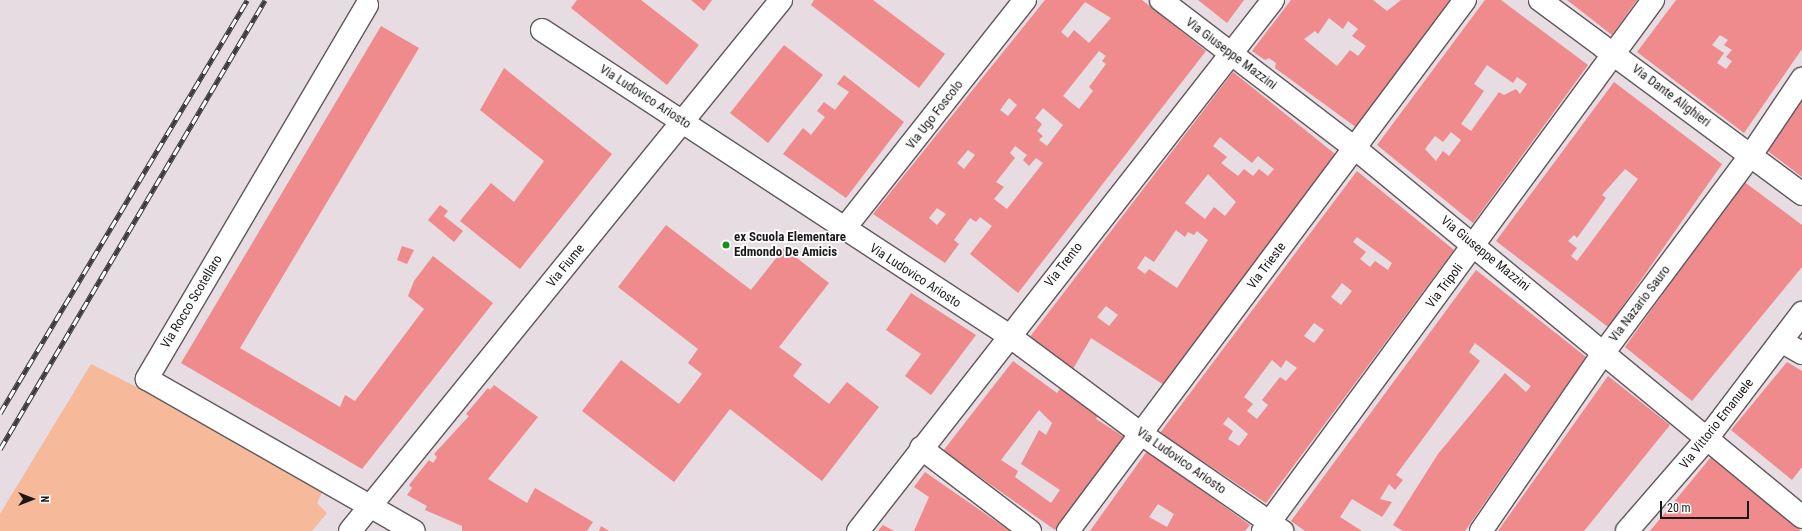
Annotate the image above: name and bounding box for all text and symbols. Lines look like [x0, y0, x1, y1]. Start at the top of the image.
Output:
street label: Via Giuseppe Mazzini [1182, 15, 1280, 93]
street label: Via Dante Alighieri [1629, 61, 1713, 131]
street label: Via Ludovico Ariosto [596, 62, 694, 132]
street label: Via Ugo Foscolo [903, 77, 967, 153]
street label: Via Giuseppe Mazzini [1437, 213, 1533, 295]
place label: ex Scuola Elementare Edmondo De Amicis [734, 230, 846, 261]
street label: Via Trieste [1244, 239, 1290, 293]
marker: ex Scuola Elementare Edmondo De Amicis [721, 240, 731, 250]
street label: Via Trento [1042, 240, 1086, 290]
street label: Via Fiume [544, 241, 588, 291]
street label: Via Ludovico Ariosto [866, 241, 964, 311]
street label: Via Rocco Scotellaro [158, 252, 226, 352]
street label: Via Tripoli [1423, 261, 1467, 311]
street label: Via Nazario Sauro [1606, 263, 1674, 345]
street label: Via Vittorio Emanuele [1677, 376, 1757, 472]
street label: Via Ludovico Ariosto [1133, 424, 1229, 498]
north arrow [12, 479, 52, 519]
scale bar [1662, 493, 1751, 519]
text: N [38, 496, 51, 502]
text: 20 m [1667, 501, 1691, 515]

